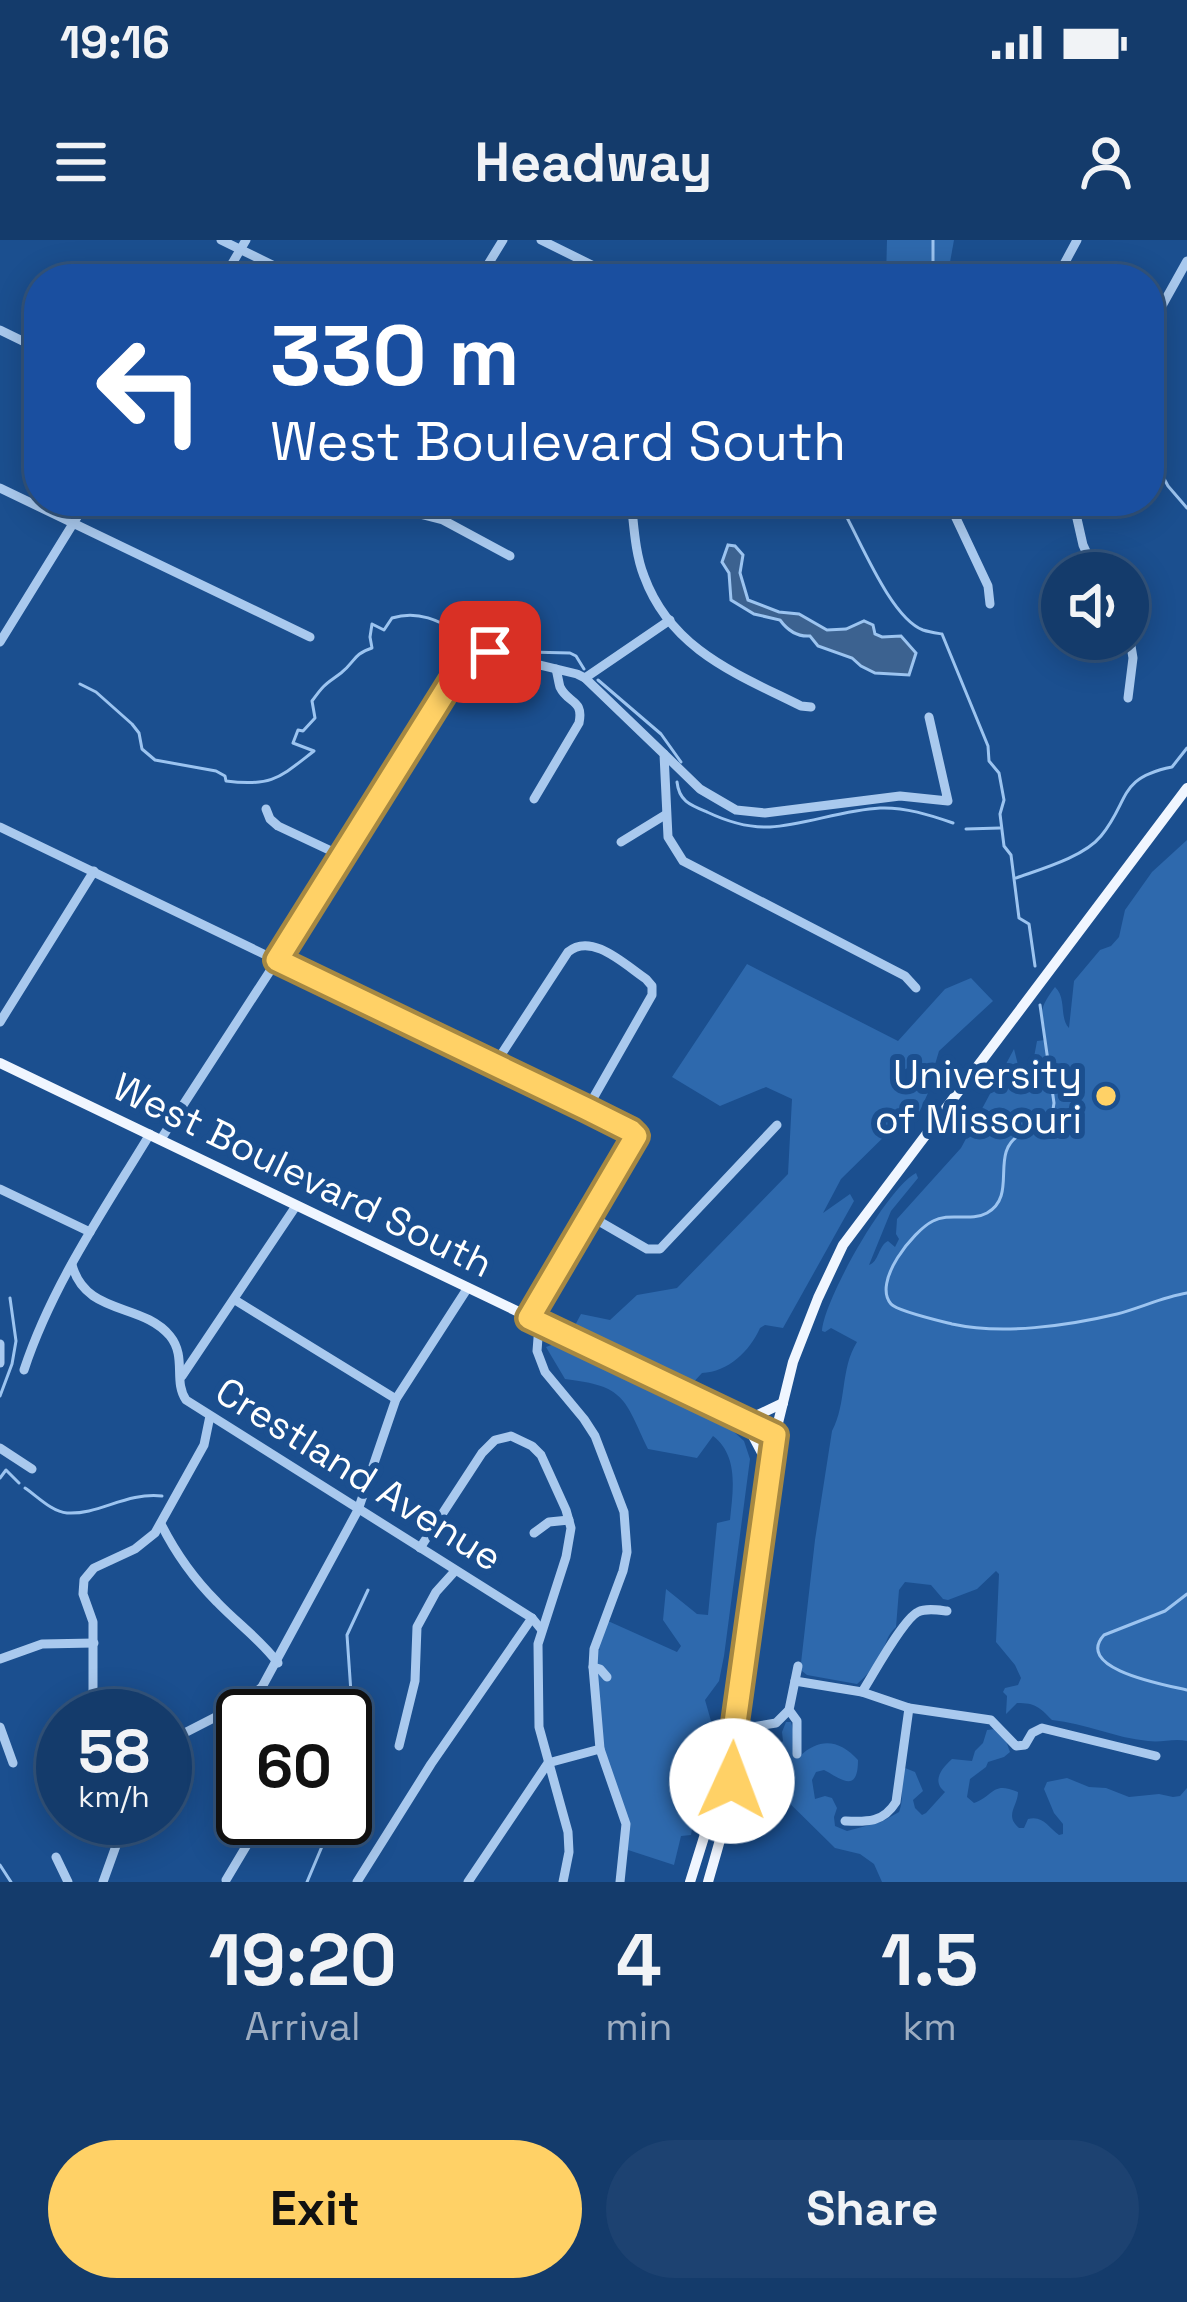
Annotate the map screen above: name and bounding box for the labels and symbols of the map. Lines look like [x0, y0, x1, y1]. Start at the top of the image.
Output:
pin [439, 601, 541, 703]
place label: University of Missouri [875, 1050, 1082, 1144]
street label: West Boulevard South [105, 1062, 501, 1288]
marker: University of Missouri [1093, 1083, 1119, 1109]
street label: Crestland Avenue [207, 1366, 511, 1582]
speed limit sign: 60 [216, 1689, 372, 1845]
position arrow [669, 1718, 795, 1844]

